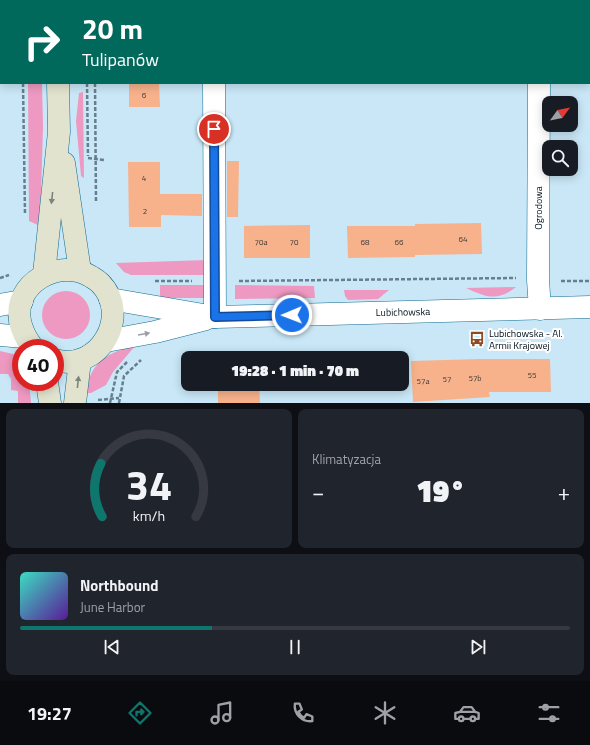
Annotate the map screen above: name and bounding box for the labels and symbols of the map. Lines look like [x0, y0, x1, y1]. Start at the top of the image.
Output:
house number: 6 [142, 89, 147, 101]
north arrow [542, 96, 578, 132]
pin [197, 112, 231, 146]
house number: 4 [142, 172, 147, 184]
street label: Ogrodowa [531, 186, 546, 230]
one-way arrow [49, 192, 55, 204]
house number: 2 [143, 205, 147, 217]
house number: 64 [459, 233, 468, 245]
house number: 70a [255, 236, 267, 248]
house number: 70 [290, 236, 299, 248]
house number: 68 [361, 236, 370, 248]
house number: 66 [395, 236, 404, 248]
position arrow [271, 294, 313, 336]
street label: Lubichowska [376, 304, 430, 320]
place label: Lubichowska - Al. Armii Krajowej [489, 326, 563, 353]
one-way arrow [138, 330, 151, 336]
bus stop icon: Lubichowska - Al. Armii Krajowej [468, 330, 486, 348]
speed limit sign: 40 [12, 339, 64, 391]
house number: 55 [528, 369, 537, 381]
house number: 57b [468, 372, 482, 384]
house number: 57 [443, 373, 451, 385]
house number: 57a [417, 375, 429, 387]
one-way arrow [75, 376, 81, 388]

